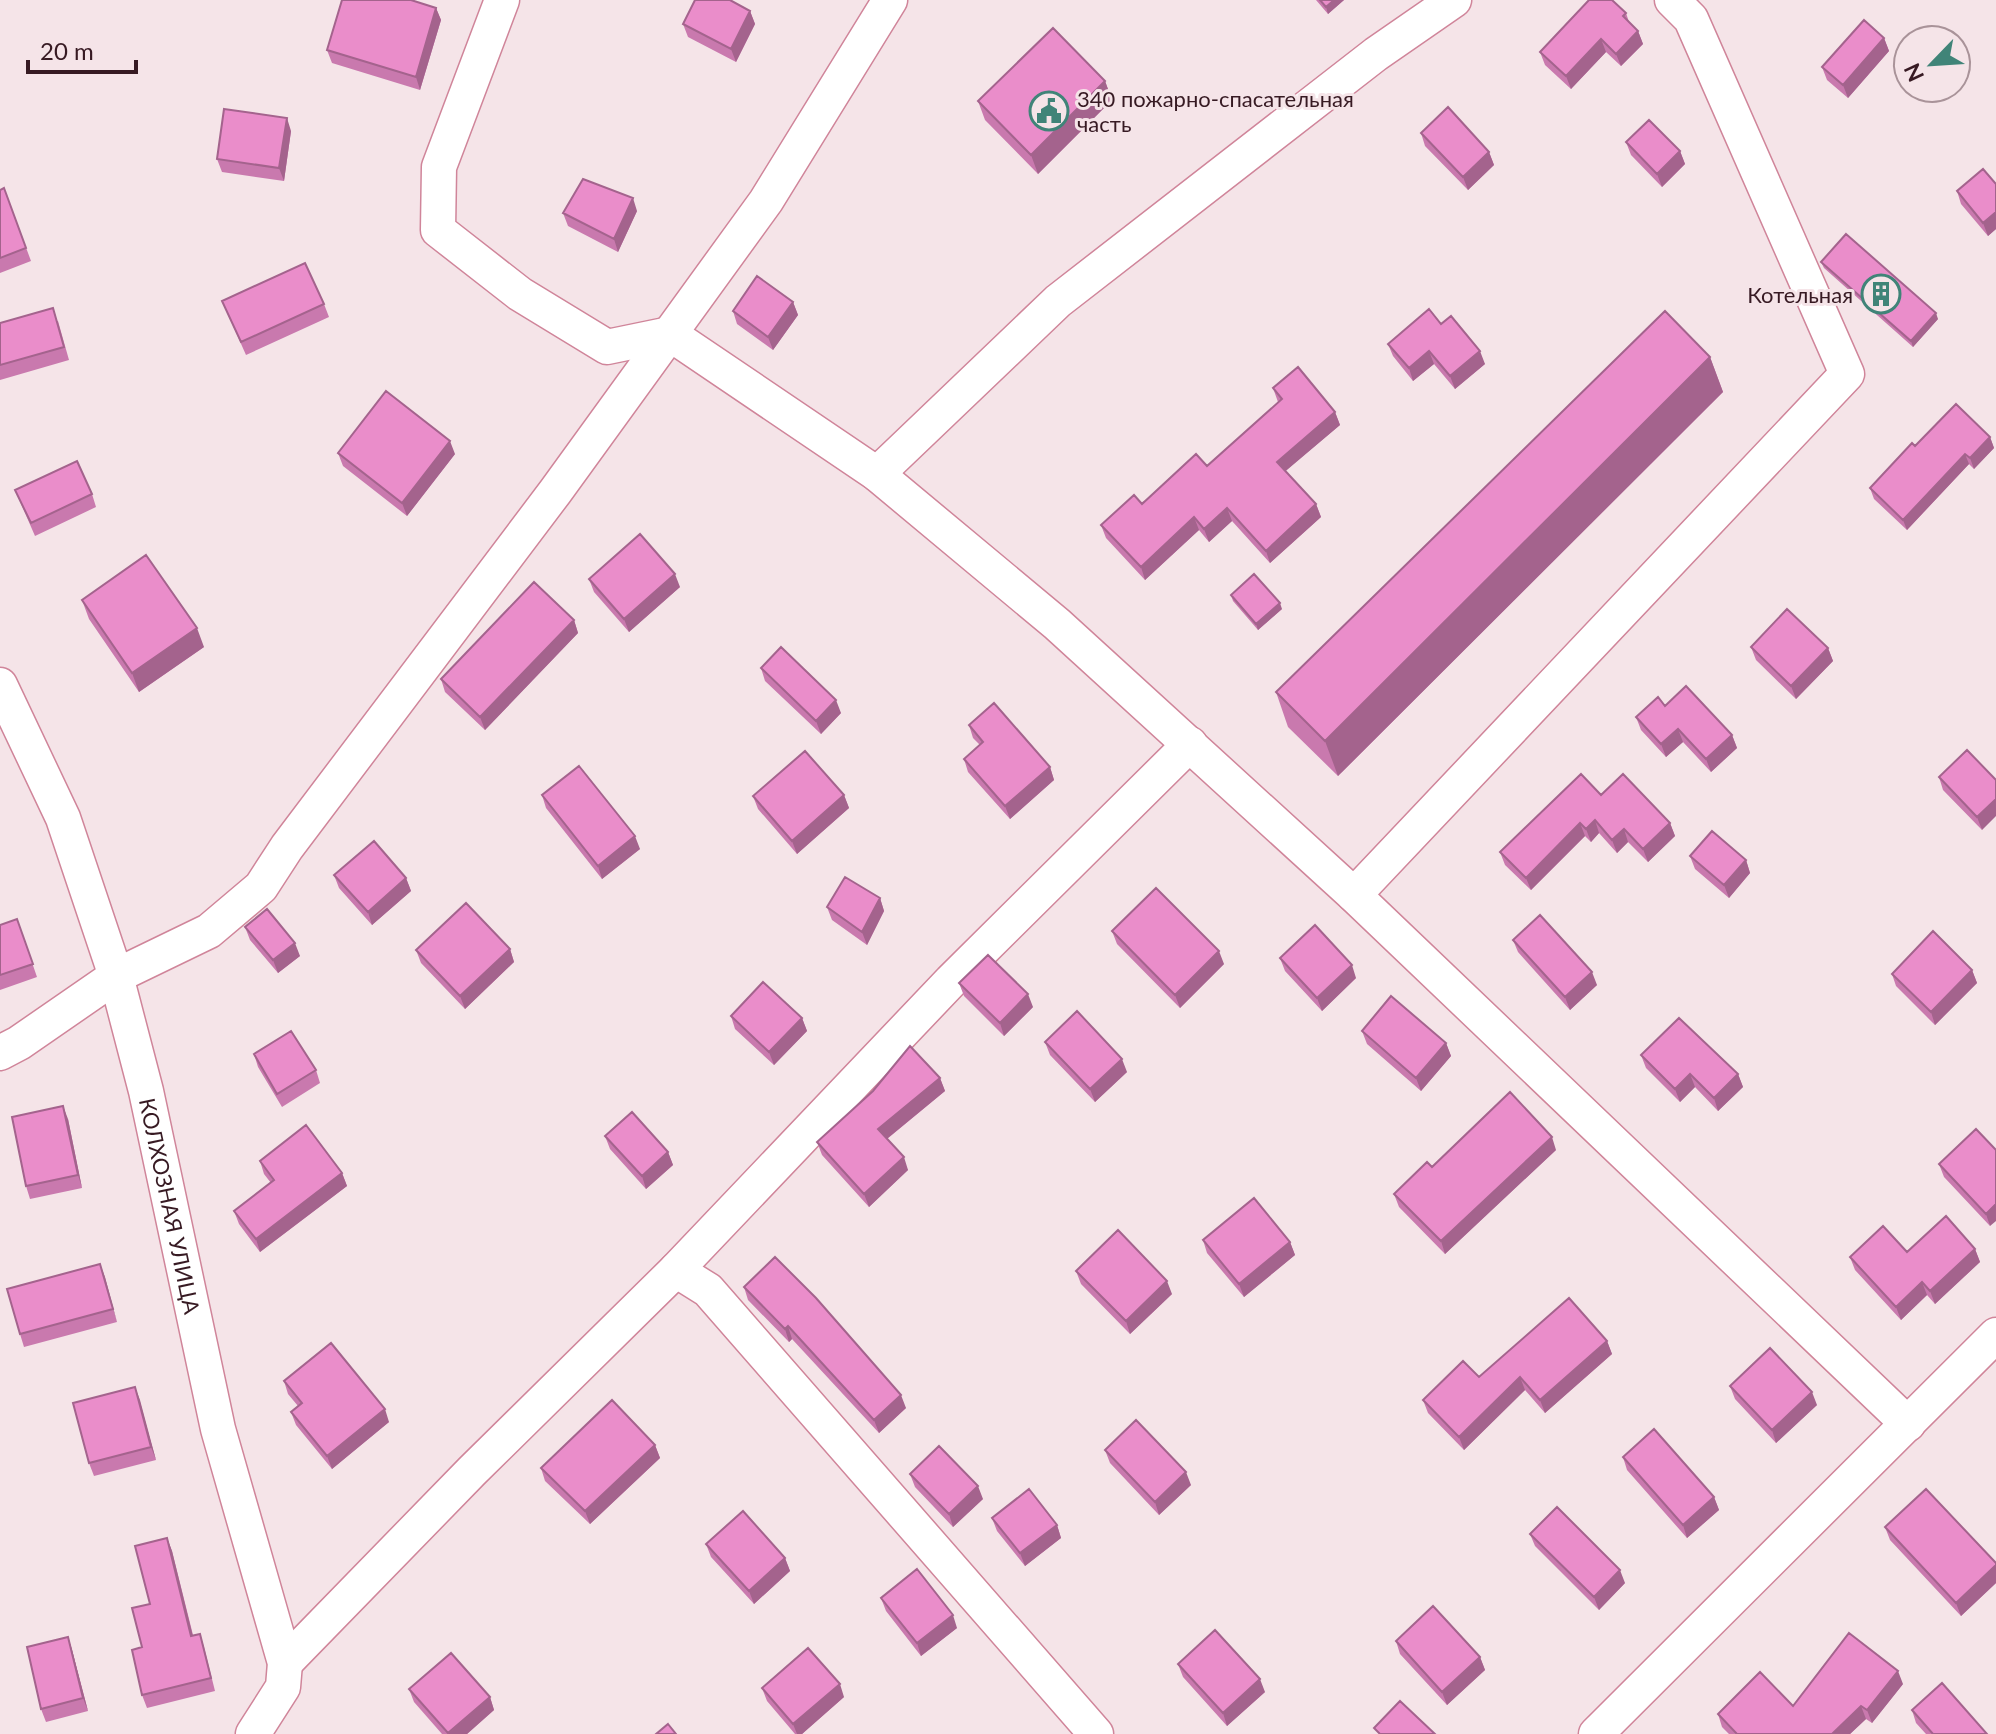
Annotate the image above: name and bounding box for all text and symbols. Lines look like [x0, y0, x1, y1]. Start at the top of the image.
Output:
scale bar [28, 24, 136, 74]
north arrow [1892, 24, 1972, 104]
text: 20 m [40, 36, 94, 65]
text: N [1898, 59, 1929, 86]
place label: 340 пожарно-спасательная часть [1077, 85, 1354, 137]
public building icon: 340 пожарно-спасательная часть [1028, 90, 1070, 132]
building icon: Котельная [1860, 273, 1902, 315]
place label: Котельная [1747, 281, 1853, 308]
street label: КОЛХОЗНАЯ УЛИЦА [134, 1095, 207, 1316]

